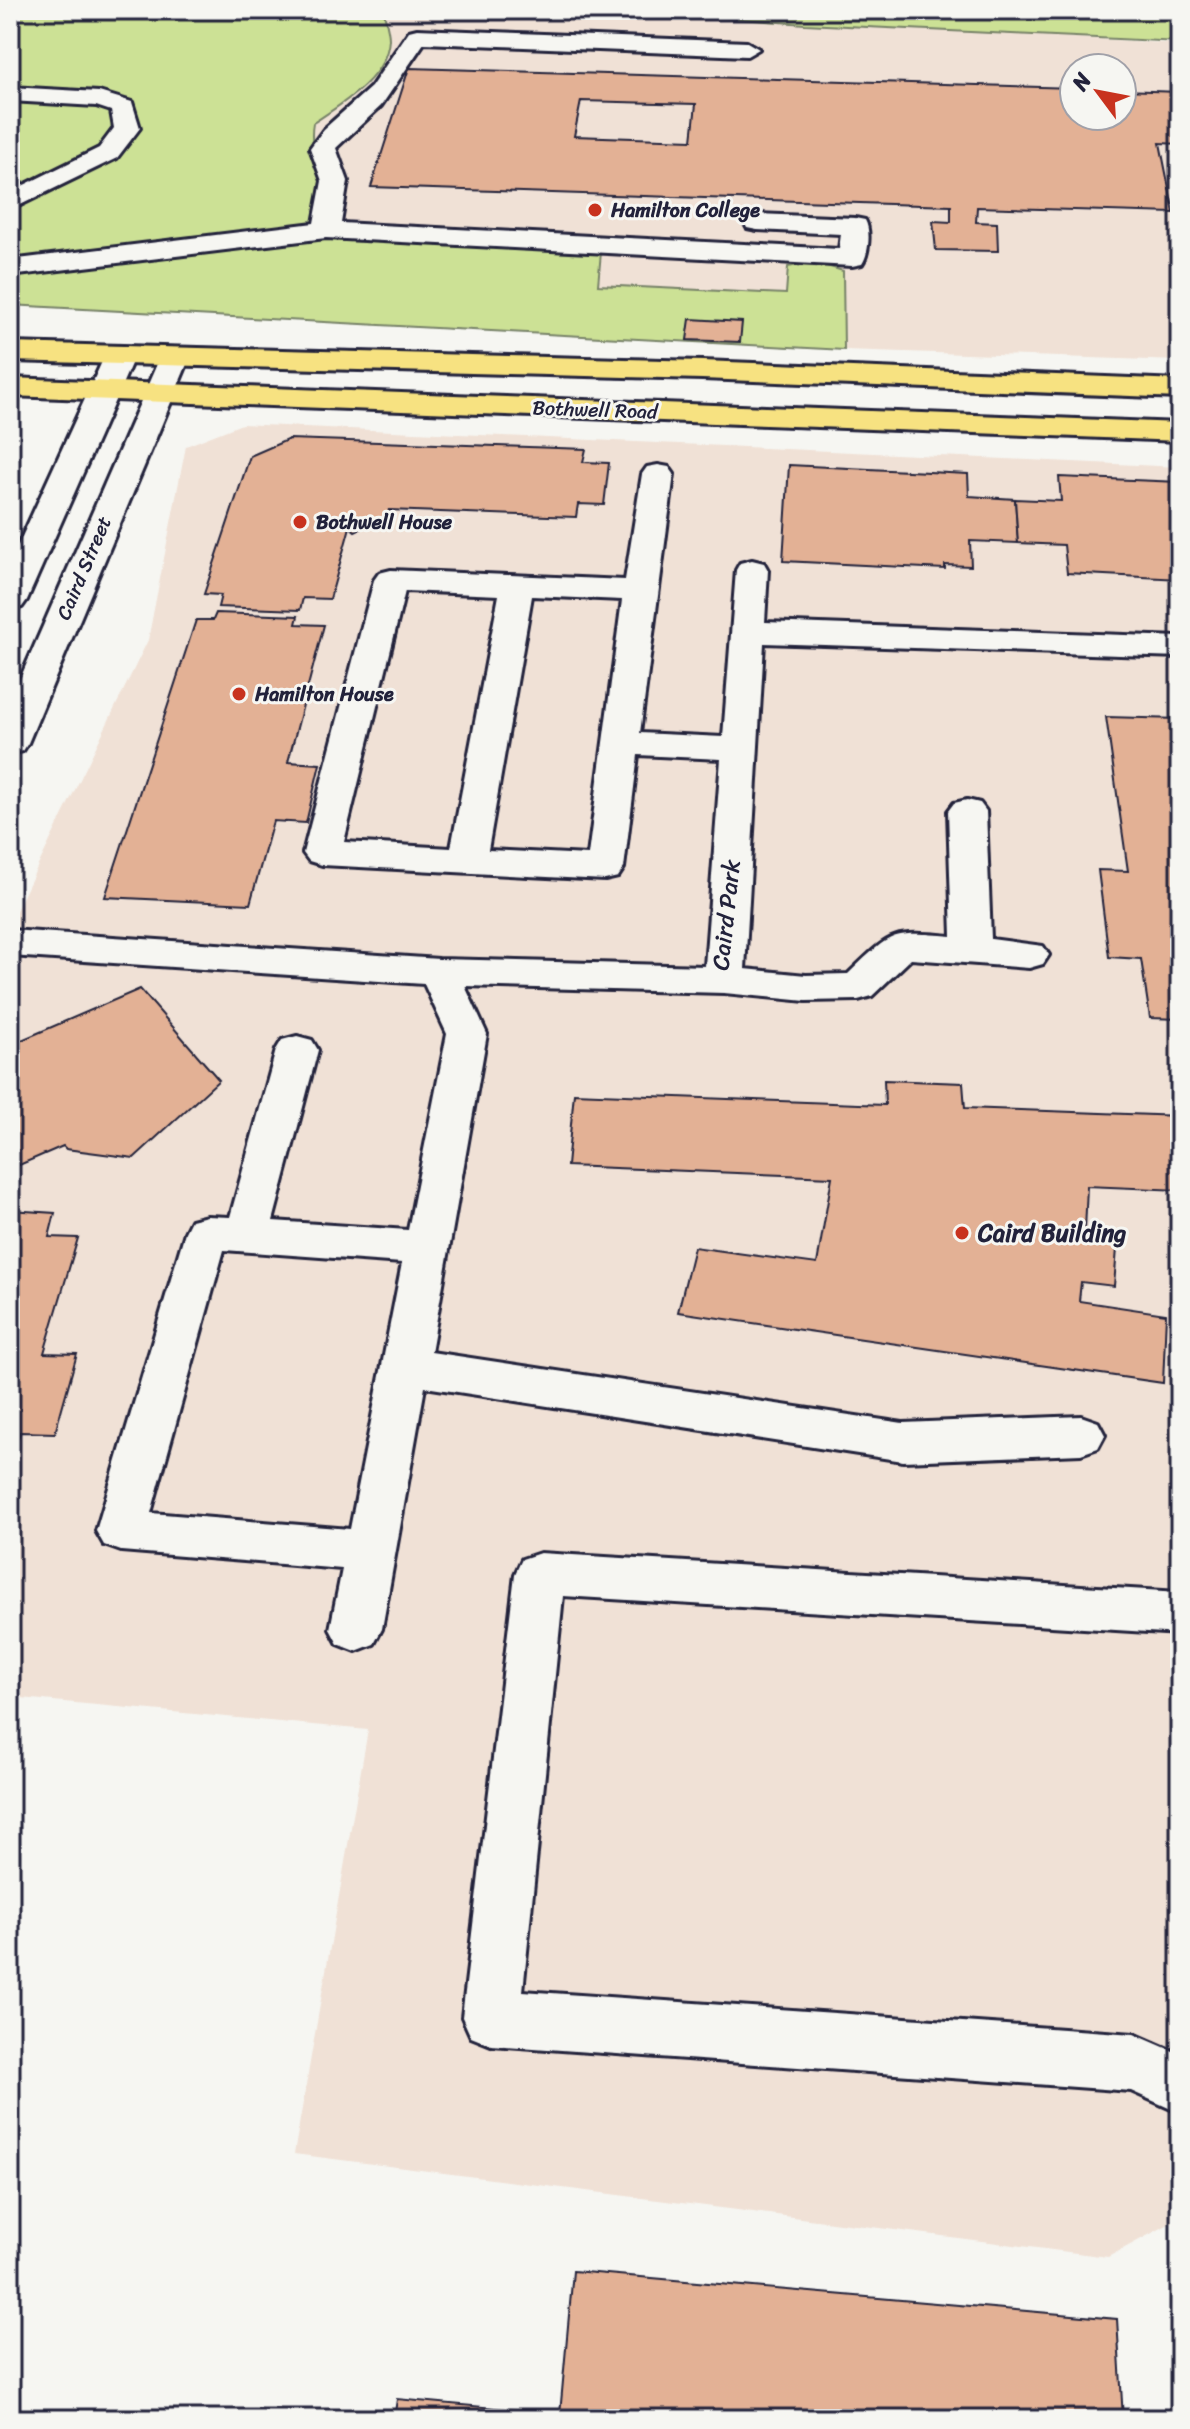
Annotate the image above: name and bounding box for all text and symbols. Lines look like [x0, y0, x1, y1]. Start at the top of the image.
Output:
north arrow [1058, 52, 1138, 132]
text: N [1060, 64, 1102, 99]
place label: Hamilton College [610, 193, 760, 228]
marker: Hamilton College [586, 201, 604, 219]
street label: Bothwell Road [532, 390, 660, 430]
place label: Bothwell House [316, 505, 453, 540]
street label: Caird Street [46, 510, 122, 626]
marker: Bothwell House [291, 513, 309, 531]
place label: Hamilton House [254, 677, 394, 712]
marker: Hamilton House [230, 685, 248, 703]
street label: Caird Park [699, 857, 753, 972]
place label: Caird Building [977, 1212, 1126, 1254]
marker: Caird Building [953, 1224, 971, 1242]

